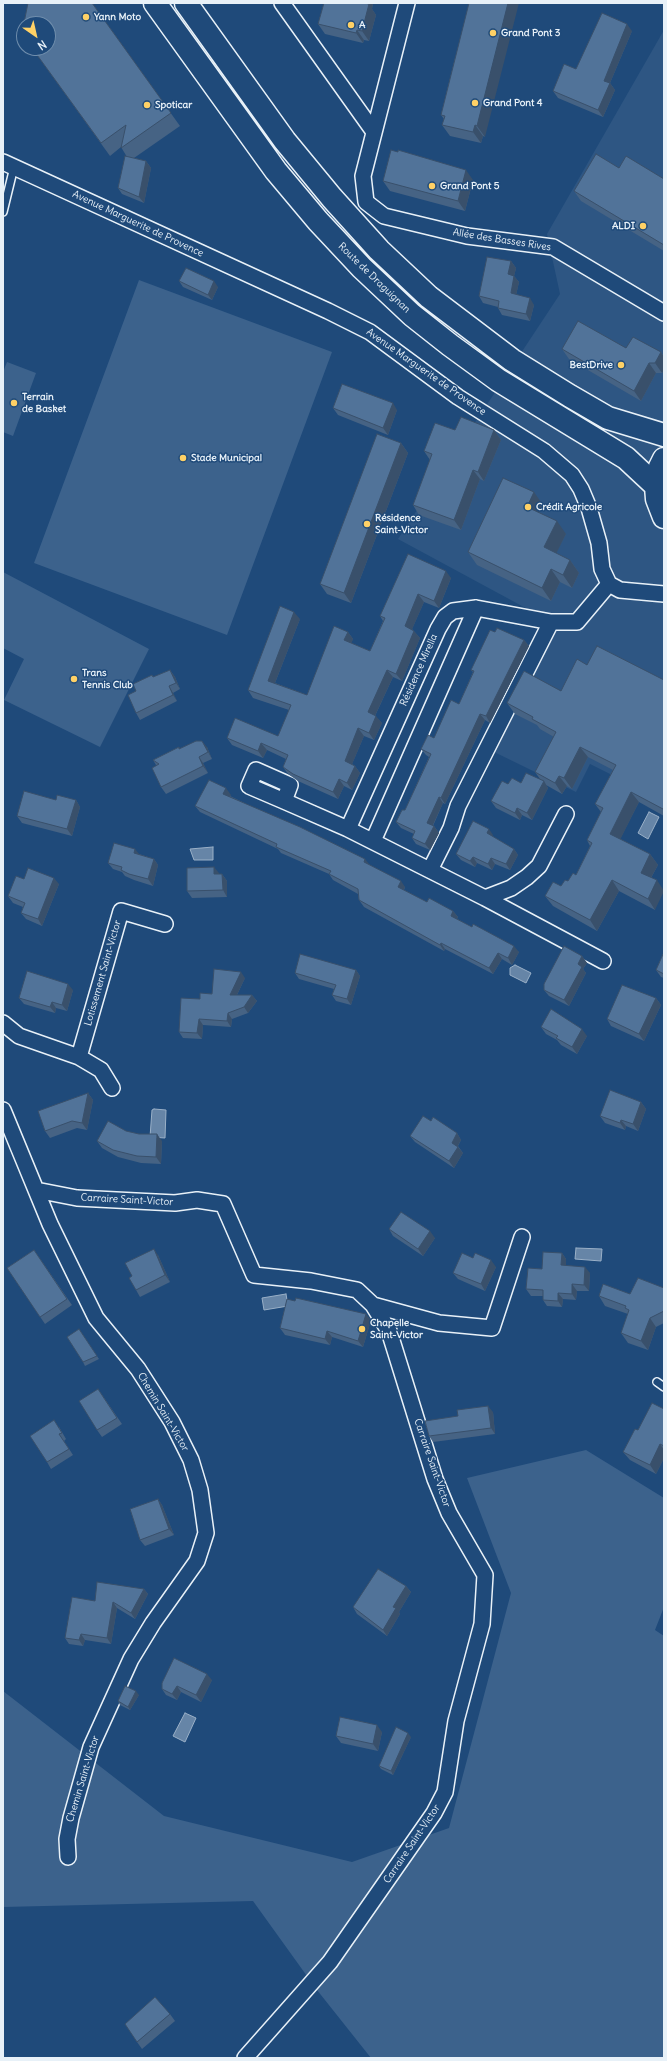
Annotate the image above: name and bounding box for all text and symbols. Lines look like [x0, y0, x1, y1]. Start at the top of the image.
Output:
place label: Yann Moto [94, 11, 141, 23]
marker: Yann Moto [81, 12, 91, 22]
north arrow [16, 16, 56, 56]
place label: A [359, 19, 365, 31]
marker: A [346, 20, 356, 30]
place label: Grand Pont 3 [501, 27, 560, 39]
marker: Grand Pont 3 [488, 28, 498, 38]
text: N [35, 37, 49, 53]
place label: Grand Pont 4 [483, 97, 543, 109]
marker: Grand Pont 4 [470, 98, 480, 108]
place label: Spoticar [155, 99, 192, 111]
marker: Spoticar [142, 100, 152, 110]
place label: Grand Pont 5 [440, 180, 500, 192]
marker: Grand Pont 5 [427, 181, 437, 191]
street label: Avenue Marguerite de Provence [71, 188, 205, 260]
place label: ALDI [612, 220, 635, 232]
marker: ALDI [638, 221, 648, 231]
street label: Allée des Basses Rives [452, 226, 552, 254]
street label: Route de Draguignan [335, 240, 413, 316]
street label: Avenue Marguerite de Provence [364, 326, 488, 418]
place label: BestDrive [569, 359, 613, 371]
marker: BestDrive [616, 360, 626, 370]
place label: Terrain de Basket [22, 391, 66, 414]
marker: Terrain de Basket [9, 398, 19, 408]
place label: Stade Municipal [191, 452, 262, 464]
marker: Stade Municipal [178, 453, 188, 463]
place label: Crédit Agricole [536, 501, 602, 513]
marker: Crédit Agricole [523, 502, 533, 512]
place label: Résidence Saint-Victor [375, 512, 428, 536]
marker: Résidence Saint-Victor [362, 519, 372, 529]
street label: Résidence Mirella [398, 632, 440, 708]
place label: Trans Tennis Club [82, 667, 133, 690]
marker: Trans Tennis Club [69, 674, 79, 684]
street label: Lotissement Saint-Victor [82, 919, 124, 1027]
street label: Carraire Saint-Victor [80, 1192, 174, 1208]
place label: Chapelle Saint-Victor [370, 1317, 423, 1340]
marker: Chapelle Saint-Victor [357, 1324, 367, 1334]
street label: Chemin Saint-Victor [135, 1370, 191, 1454]
street label: Carraire Saint-Victor [411, 1417, 453, 1509]
street label: Chemin Saint-Victor [64, 1734, 102, 1824]
street label: Carraire Saint-Victor [381, 1802, 443, 1886]

